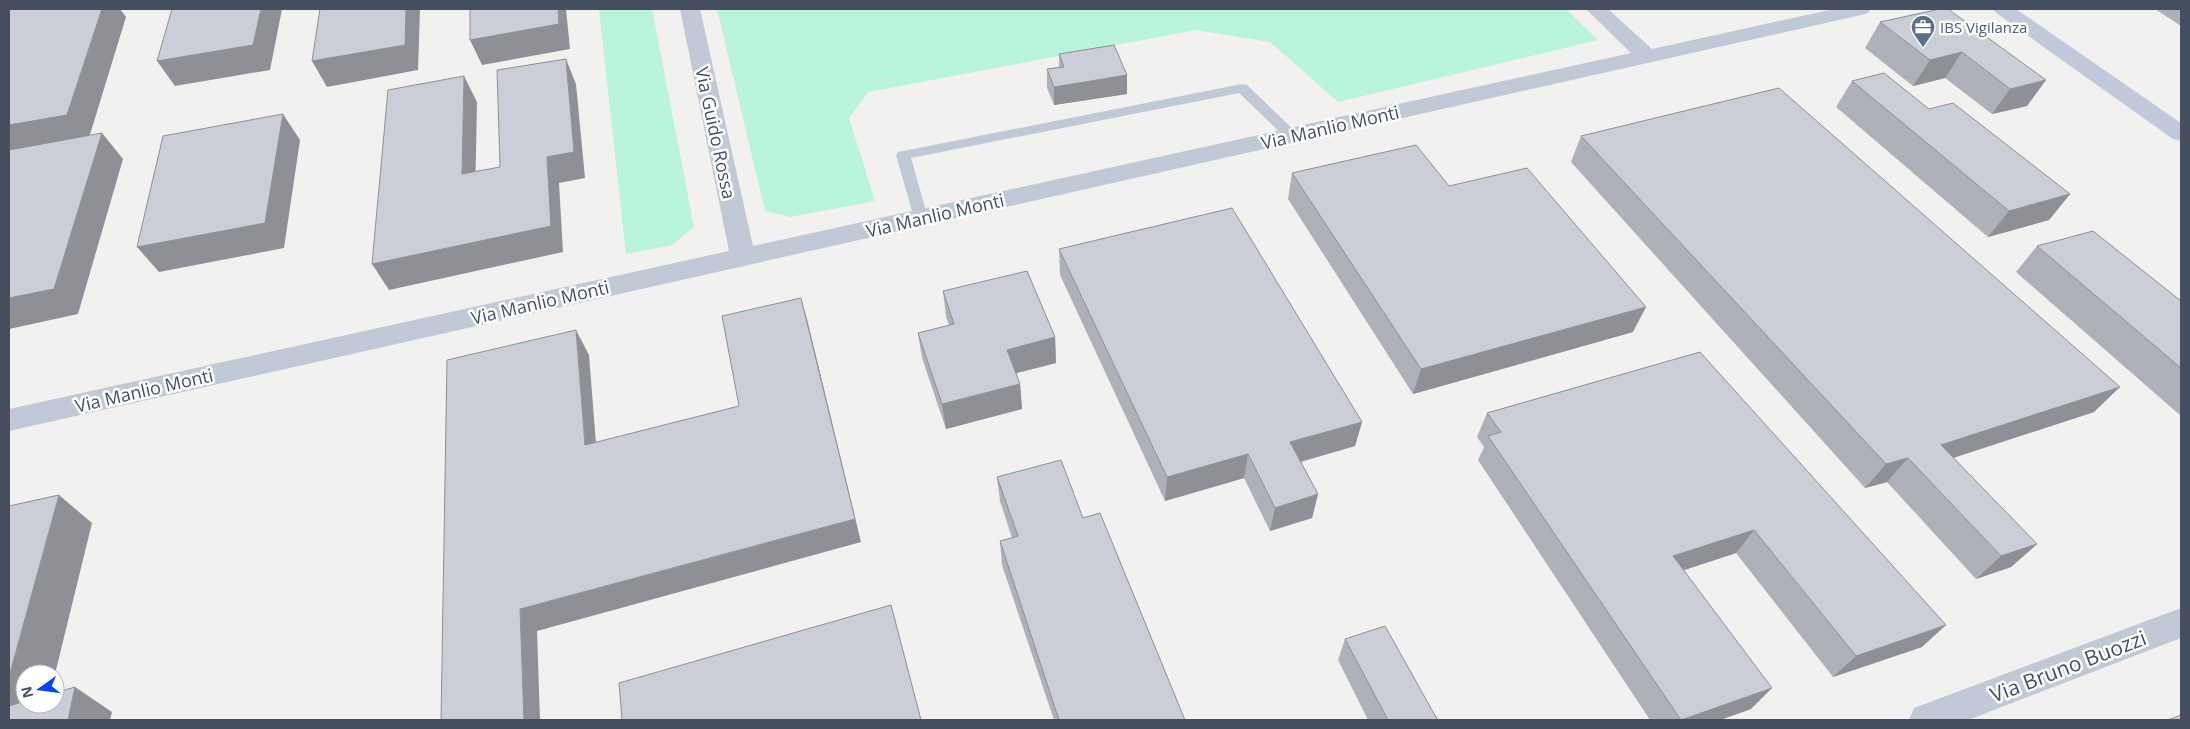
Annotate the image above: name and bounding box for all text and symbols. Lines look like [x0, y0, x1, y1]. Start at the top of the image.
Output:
office icon: IBS Vigilanza [1910, 14, 1936, 48]
place label: IBS Vigilanza [1940, 17, 2027, 37]
street label: Via Guido Rossa [690, 65, 742, 201]
street label: Via Manlio Monti [1259, 99, 1401, 155]
street label: Via Manlio Monti [864, 187, 1006, 243]
street label: Via Manlio Monti [469, 274, 611, 330]
street label: Via Manlio Monti [73, 362, 215, 418]
street label: Via Bruno Buozzi [1986, 623, 2150, 709]
north arrow [15, 664, 65, 714]
text: N [16, 684, 37, 700]

